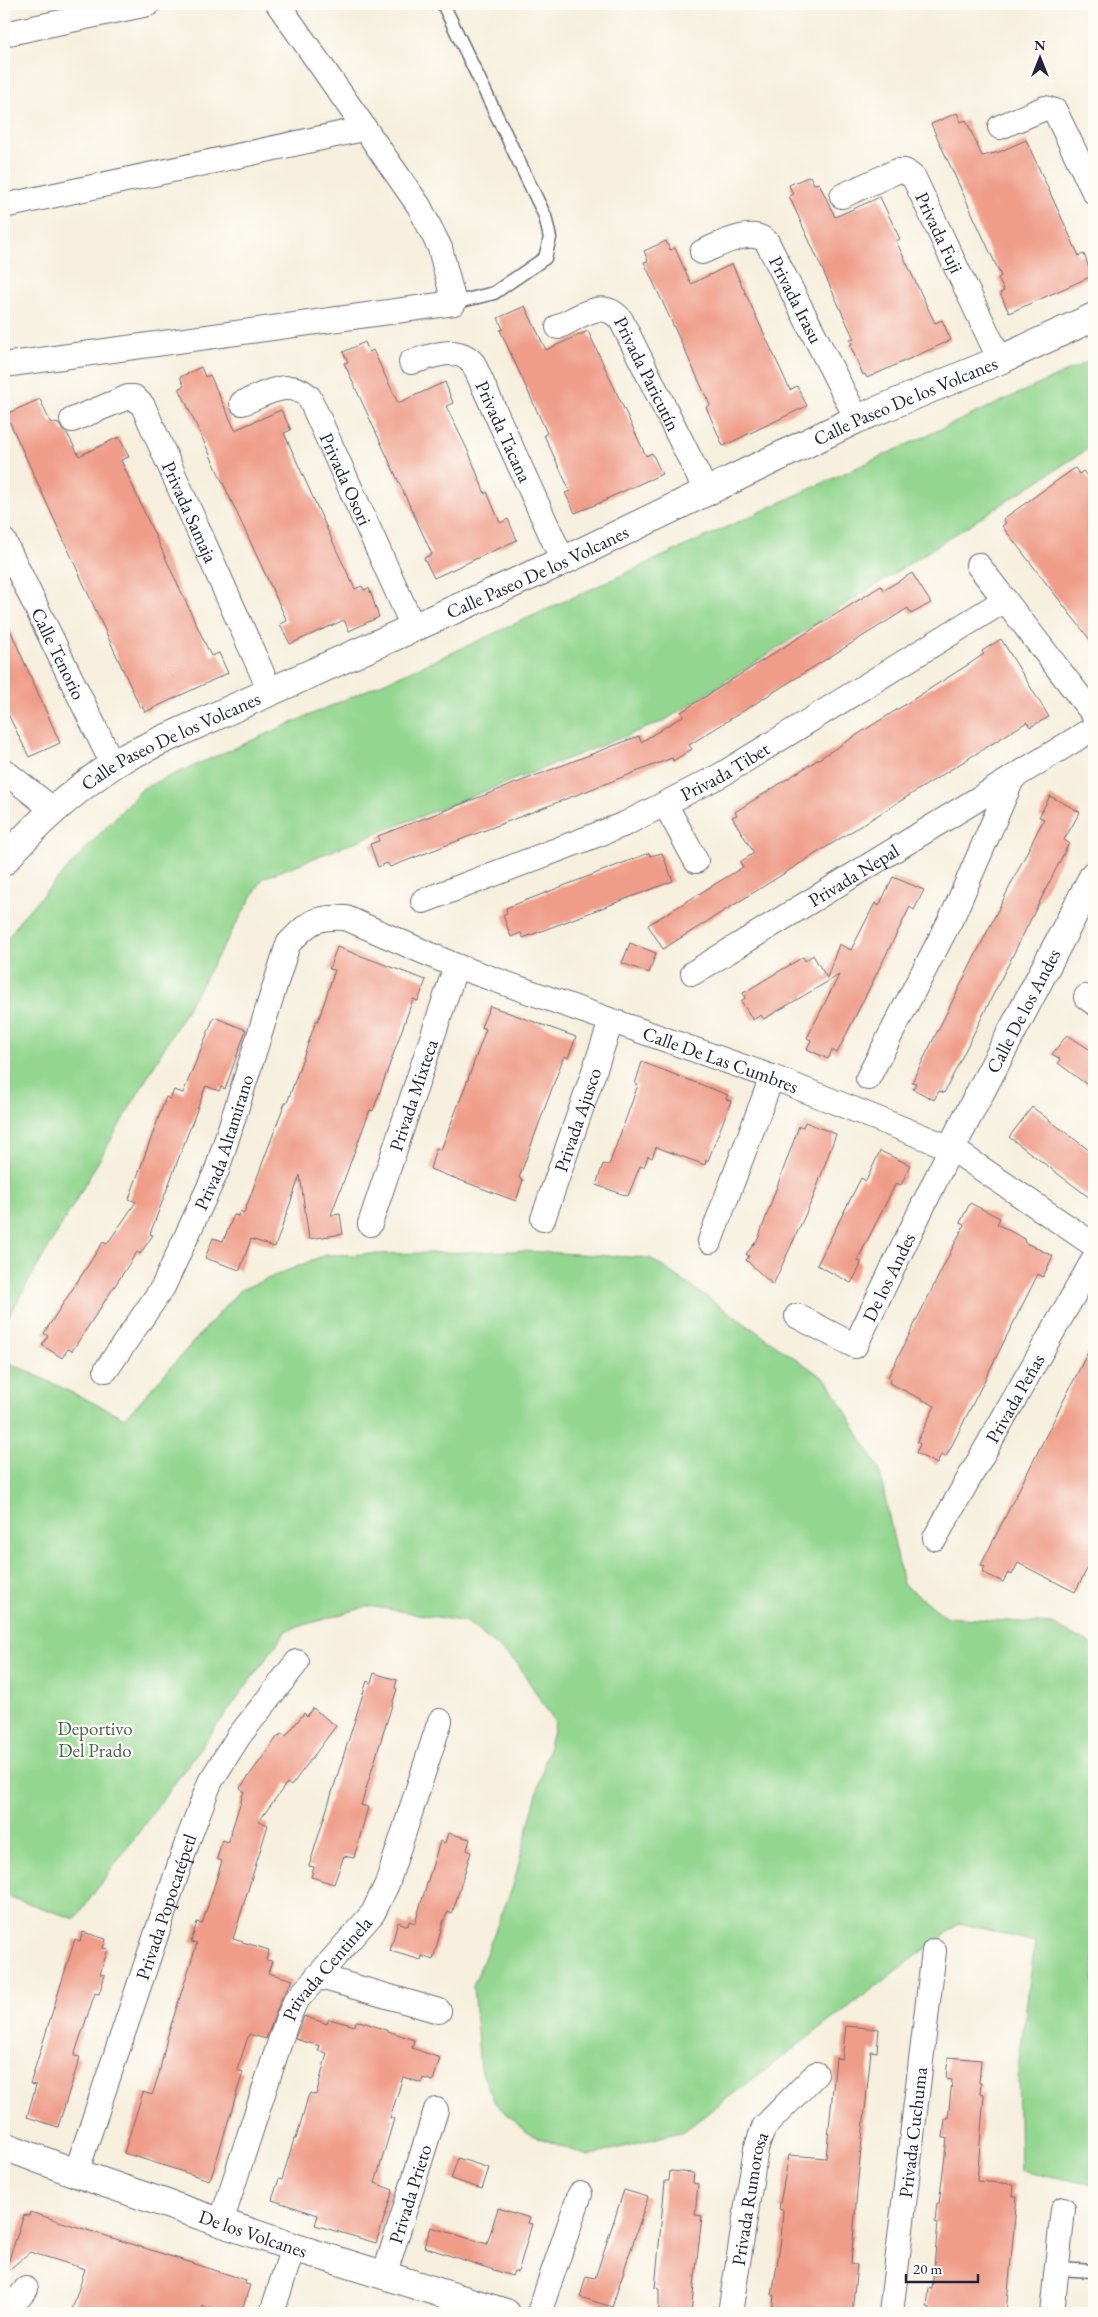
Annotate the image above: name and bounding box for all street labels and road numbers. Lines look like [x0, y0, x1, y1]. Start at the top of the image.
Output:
street label: Privada Fuji [910, 188, 970, 277]
street label: Privada Irasu [764, 252, 829, 347]
street label: Privada Paricutín [609, 312, 687, 435]
street label: Calle Paseo De los Volcanes [809, 350, 1001, 451]
street label: Privada Tacana [470, 376, 538, 487]
street label: Privada Osori [314, 428, 378, 529]
street label: Privada Samaja [157, 457, 224, 567]
street label: Calle Paseo De los Volcanes [442, 519, 632, 624]
street label: Calle Tenorio [26, 603, 92, 704]
street label: Calle Paseo De los Volcanes [76, 685, 264, 796]
street label: Privada Tibet [676, 736, 774, 806]
street label: Privada Nepal [803, 837, 904, 912]
street label: Calle De los Andes [980, 944, 1066, 1077]
street label: Calle De Las Cumbres [639, 1020, 802, 1099]
street label: Privada Mixteca [383, 1035, 443, 1154]
street label: Privada Ajusco [548, 1064, 607, 1175]
street label: Privada Altamirano [188, 1071, 259, 1214]
street label: De los Andes [856, 1228, 921, 1326]
street label: Privada Peñas [979, 1349, 1050, 1447]
street label: Privada Popocatépetl [129, 1830, 202, 1983]
street label: Privada Centinela [276, 1910, 378, 2024]
street label: Privada Cuchuma [892, 2065, 933, 2199]
street label: Privada Rumorosa [725, 2128, 774, 2267]
street label: Privada Prieto [382, 2141, 437, 2247]
street label: De los Volcanes [196, 2203, 310, 2263]

